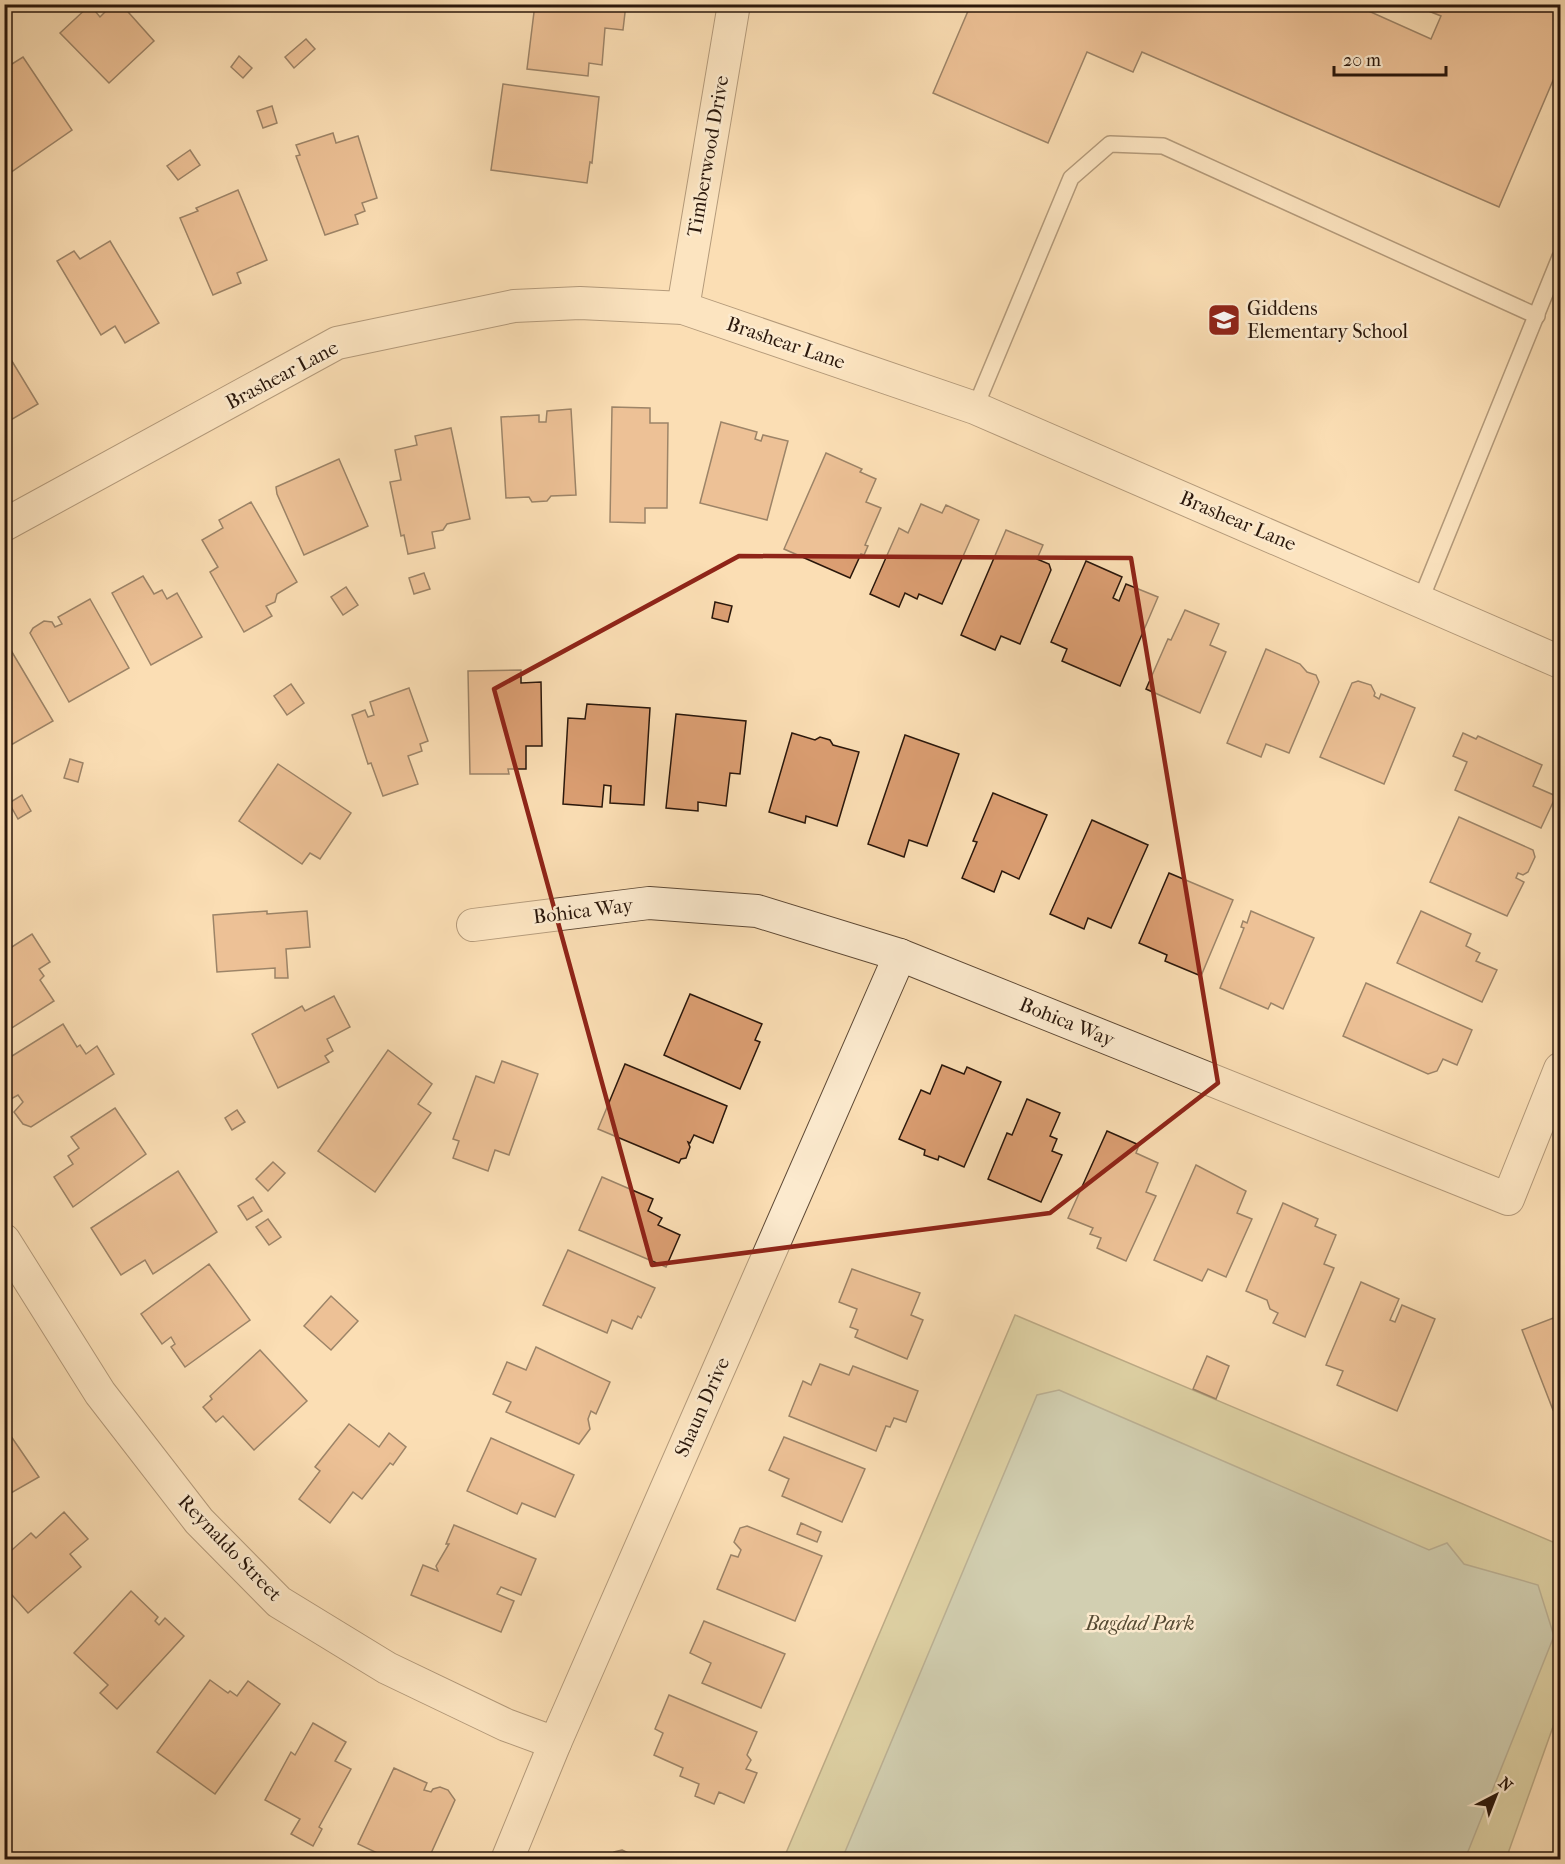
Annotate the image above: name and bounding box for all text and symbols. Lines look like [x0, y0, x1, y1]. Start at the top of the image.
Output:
scale bar [1334, 39, 1446, 77]
text: 20 m [1343, 50, 1381, 71]
street label: Timberwood Drive [682, 73, 734, 238]
place label: Giddens Elementary School [1247, 297, 1409, 343]
school or university icon: Giddens Elementary School [1206, 302, 1242, 338]
street label: Brashear Lane [724, 312, 848, 374]
street label: Brashear Lane [222, 336, 342, 414]
street label: Brashear Lane [1176, 486, 1300, 556]
street label: Bohica Way [532, 893, 635, 929]
street label: Bohica Way [1016, 993, 1119, 1052]
street label: Shaun Drive [670, 1353, 734, 1460]
street label: Reynaldo Street [174, 1490, 286, 1606]
park label: Bagdad Park [1084, 1612, 1195, 1635]
north arrow [1466, 1765, 1526, 1825]
text: N [1495, 1773, 1517, 1796]

